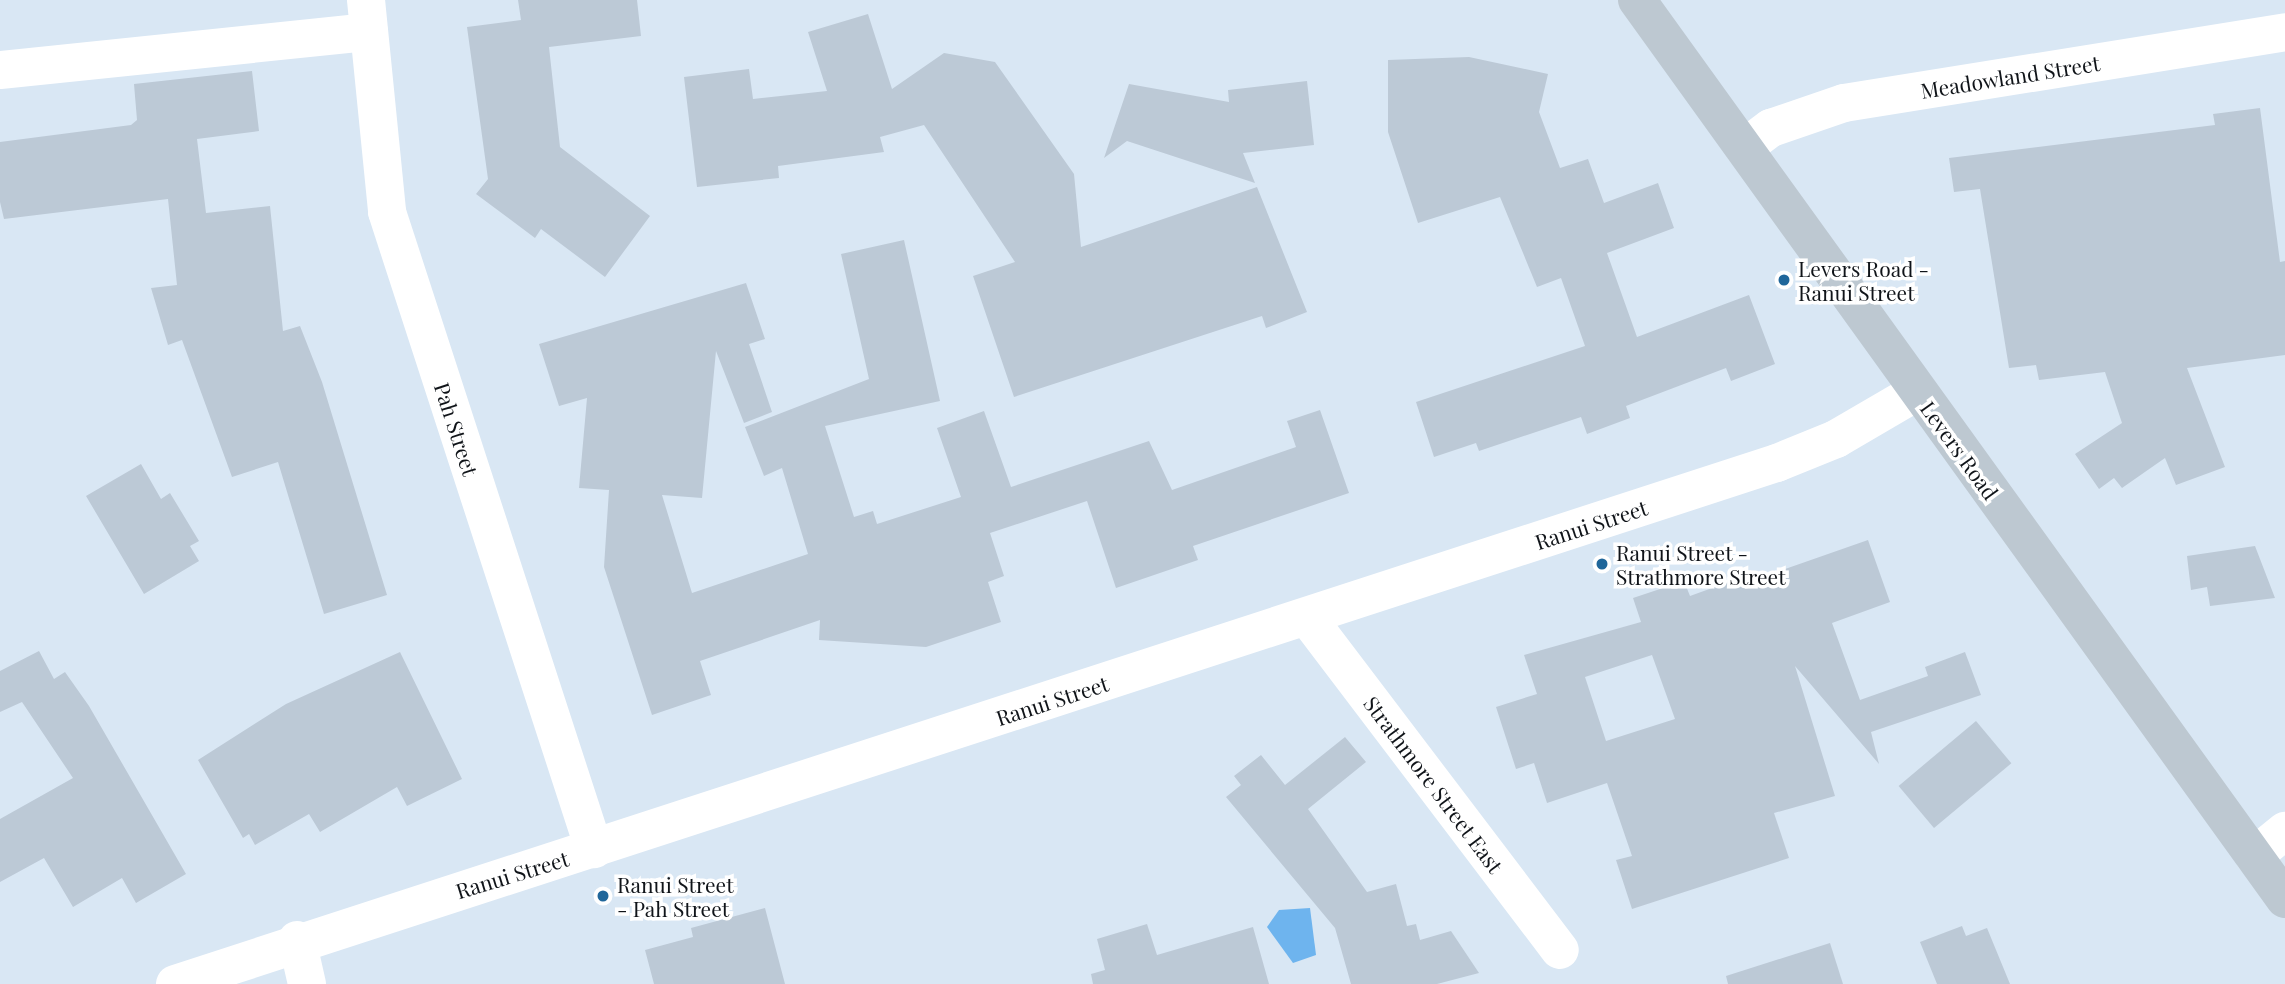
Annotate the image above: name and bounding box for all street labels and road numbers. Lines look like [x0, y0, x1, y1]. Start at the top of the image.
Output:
street label: Meadowland Street [1919, 49, 2101, 103]
street label: Pah Street [430, 379, 484, 479]
street label: Levers Road [1916, 396, 2004, 504]
street label: Ranui Street [1532, 494, 1650, 554]
street label: Ranui Street [993, 670, 1111, 730]
street label: Strathmore Street East [1359, 691, 1509, 877]
street label: Ranui Street [453, 845, 571, 903]

